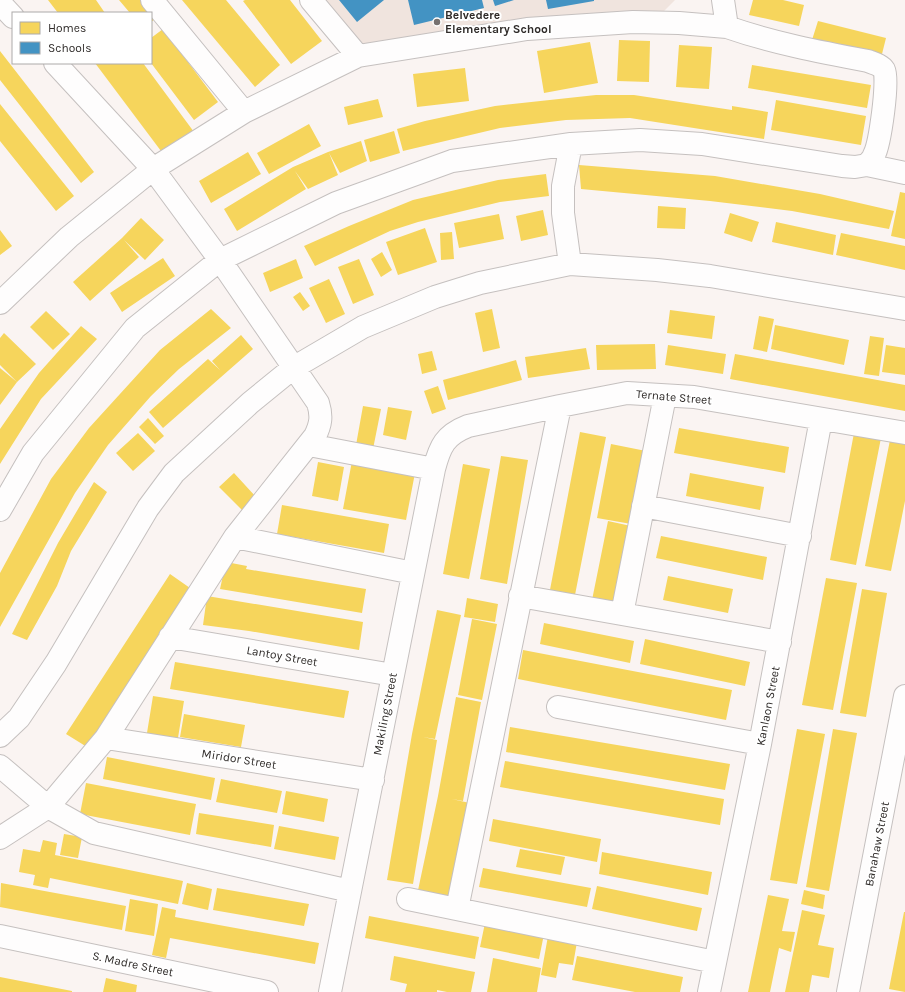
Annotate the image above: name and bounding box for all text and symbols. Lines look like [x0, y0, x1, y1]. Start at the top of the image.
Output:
place label: Belvedere Elementary School [445, 8, 552, 36]
legend [12, 12, 152, 64]
marker: Belvedere Elementary School [432, 17, 442, 27]
text: Homes [48, 21, 86, 35]
text: Schools [48, 41, 91, 55]
street label: Ternate Street [636, 387, 713, 407]
street label: Lantoy Street [245, 643, 319, 669]
street label: Kanlaon Street [753, 665, 783, 747]
street label: Makiling Street [370, 671, 400, 756]
street label: Miridor Street [201, 746, 278, 772]
street label: Banahaw Street [862, 800, 892, 888]
street label: S. Madre Street [91, 949, 175, 980]

